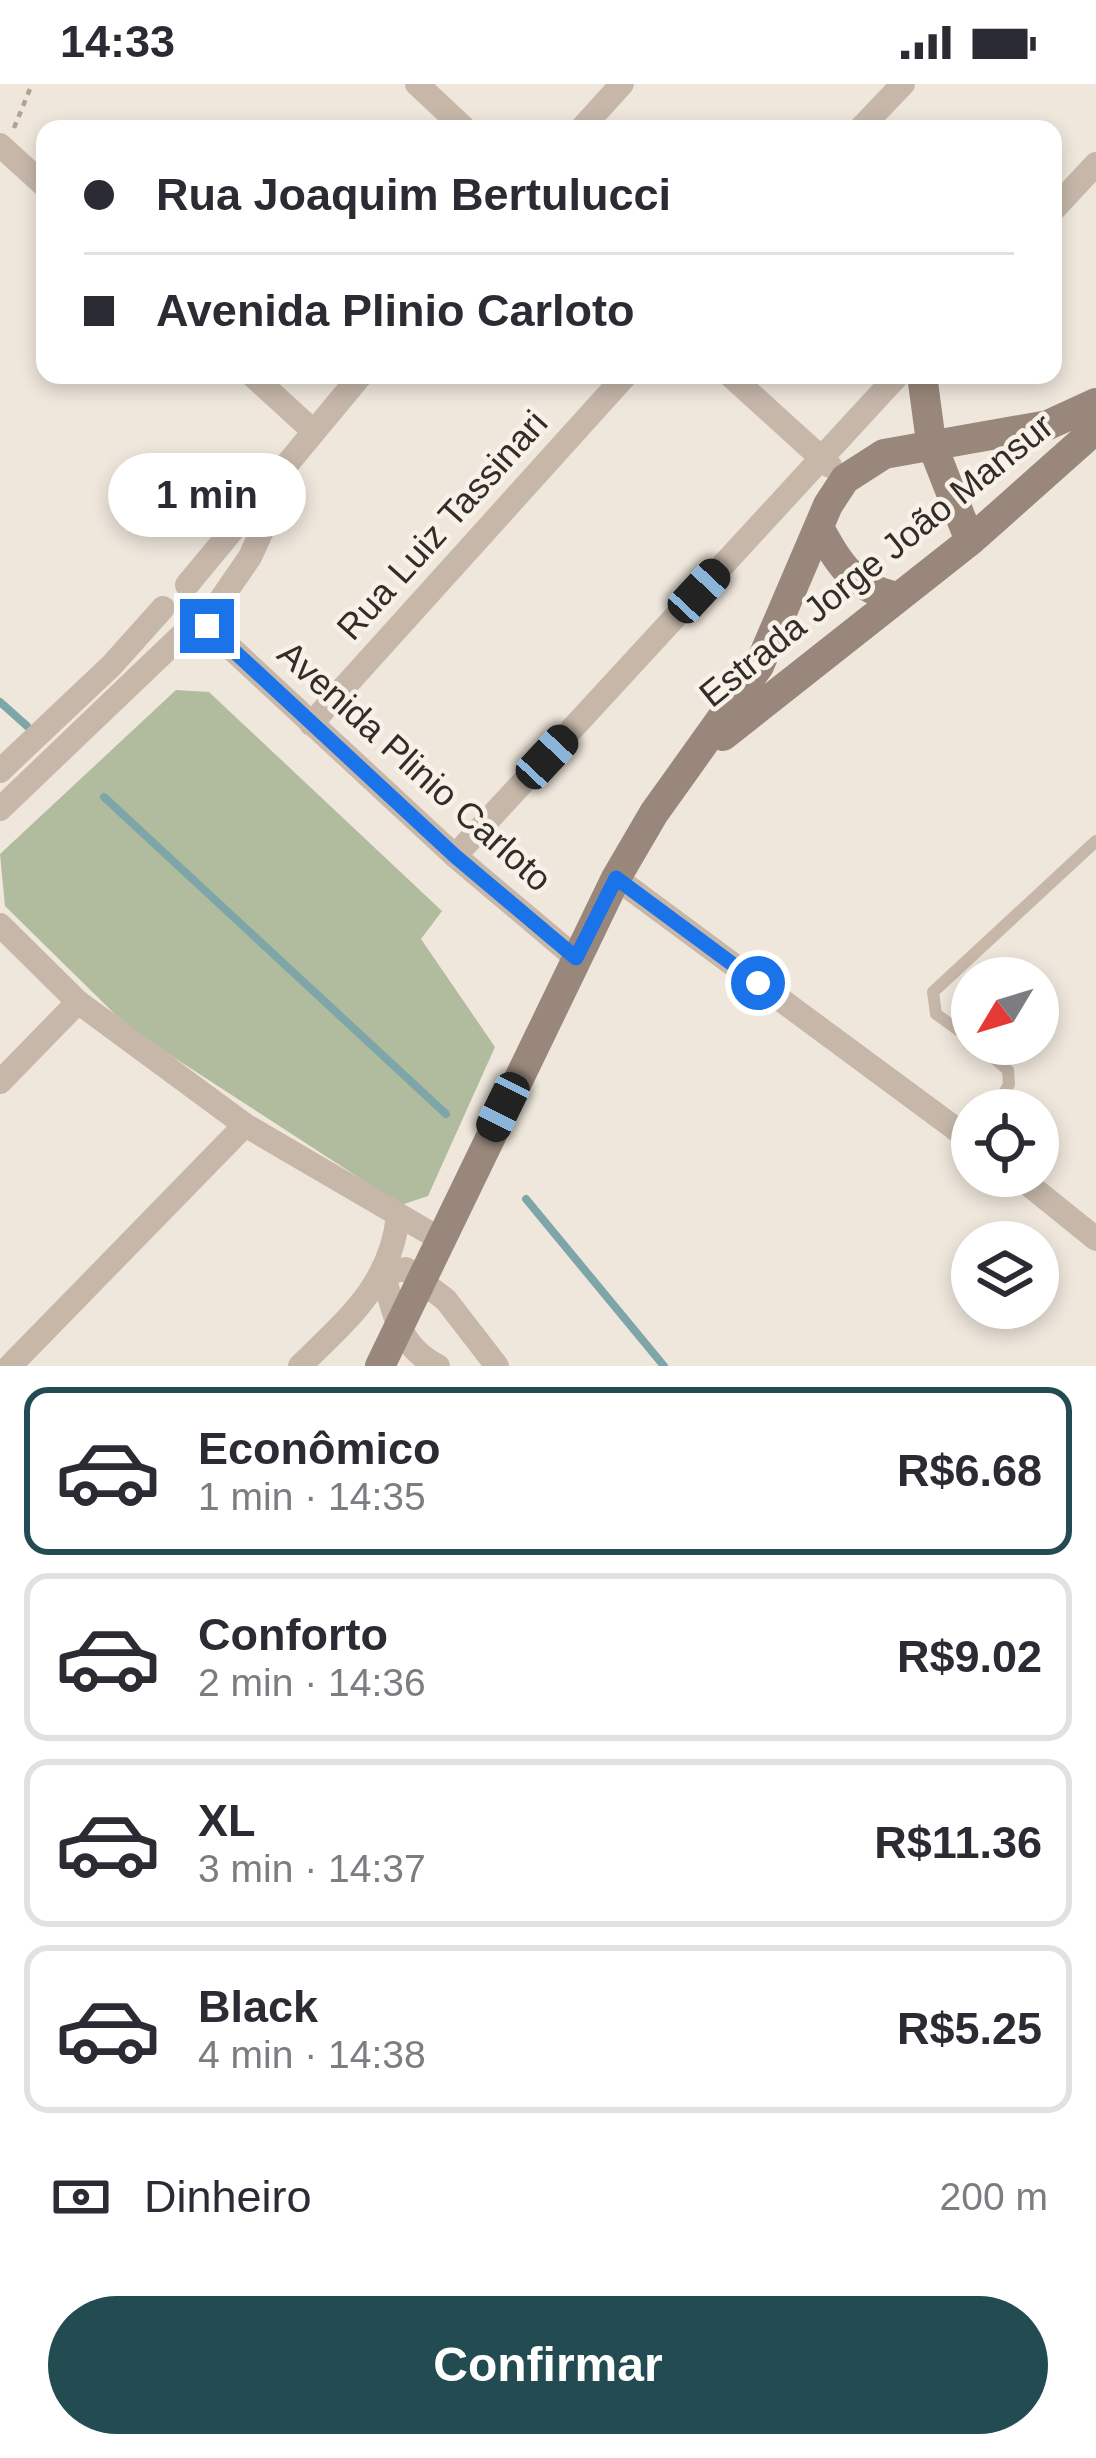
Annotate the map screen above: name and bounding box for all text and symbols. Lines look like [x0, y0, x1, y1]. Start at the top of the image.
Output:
text: 14:33 [60, 16, 175, 67]
text: Rua Joaquim Bertulucci [156, 169, 671, 220]
text: Avenida Plinio Carloto [156, 285, 634, 336]
street label: Rua Luiz Tassinari [329, 402, 555, 648]
street label: Estrada Jorge João Mansur [691, 405, 1061, 715]
callout: 1 min [108, 452, 306, 536]
text: 1 min [156, 473, 258, 516]
car [661, 552, 737, 630]
route end [180, 599, 234, 653]
street label: Avenida Plinio Carloto [270, 632, 560, 900]
car [509, 718, 585, 796]
route start [731, 956, 785, 1010]
north arrow [951, 957, 1059, 1065]
map controls [951, 957, 1059, 1329]
car [471, 1067, 535, 1147]
button: locate [951, 1089, 1059, 1197]
button: layers [951, 1221, 1059, 1329]
icon: car [54, 1417, 162, 1525]
text: Econômico [198, 1423, 441, 1474]
text: R$6.68 [897, 1445, 1042, 1496]
text: 1 min · 14:35 [198, 1475, 426, 1518]
icon: car [54, 1603, 162, 1711]
text: Conforto [198, 1609, 388, 1660]
text: R$9.02 [897, 1631, 1042, 1682]
text: 2 min · 14:36 [198, 1661, 426, 1704]
icon: car [54, 1789, 162, 1897]
text: XL [198, 1795, 256, 1846]
text: R$11.36 [874, 1817, 1042, 1868]
text: 3 min · 14:37 [198, 1847, 426, 1890]
icon: car [54, 1975, 162, 2083]
text: Black [198, 1981, 318, 2032]
text: R$5.25 [897, 2003, 1042, 2054]
text: 4 min · 14:38 [198, 2033, 426, 2076]
icon: cash [48, 2164, 114, 2230]
text: Dinheiro [144, 2171, 312, 2222]
text: 200 m [940, 2175, 1048, 2218]
button: Confirmar [48, 2296, 1048, 2434]

